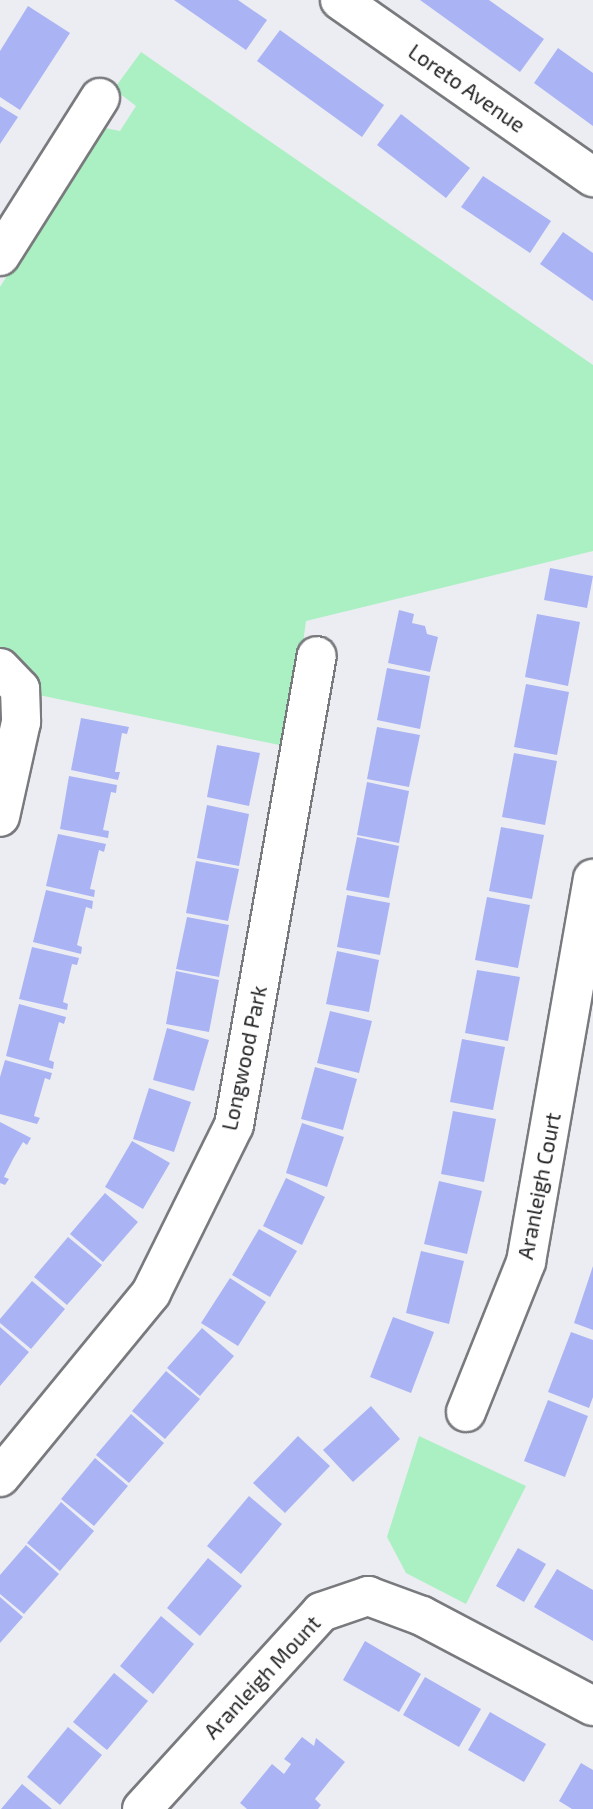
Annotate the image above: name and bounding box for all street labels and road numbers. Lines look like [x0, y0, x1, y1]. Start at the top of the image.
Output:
street label: Loreto Avenue [404, 38, 530, 138]
street label: Longwood Park [216, 983, 272, 1133]
street label: Aranleigh Court [512, 1111, 566, 1261]
street label: Aranleigh Mount [199, 1610, 325, 1744]

